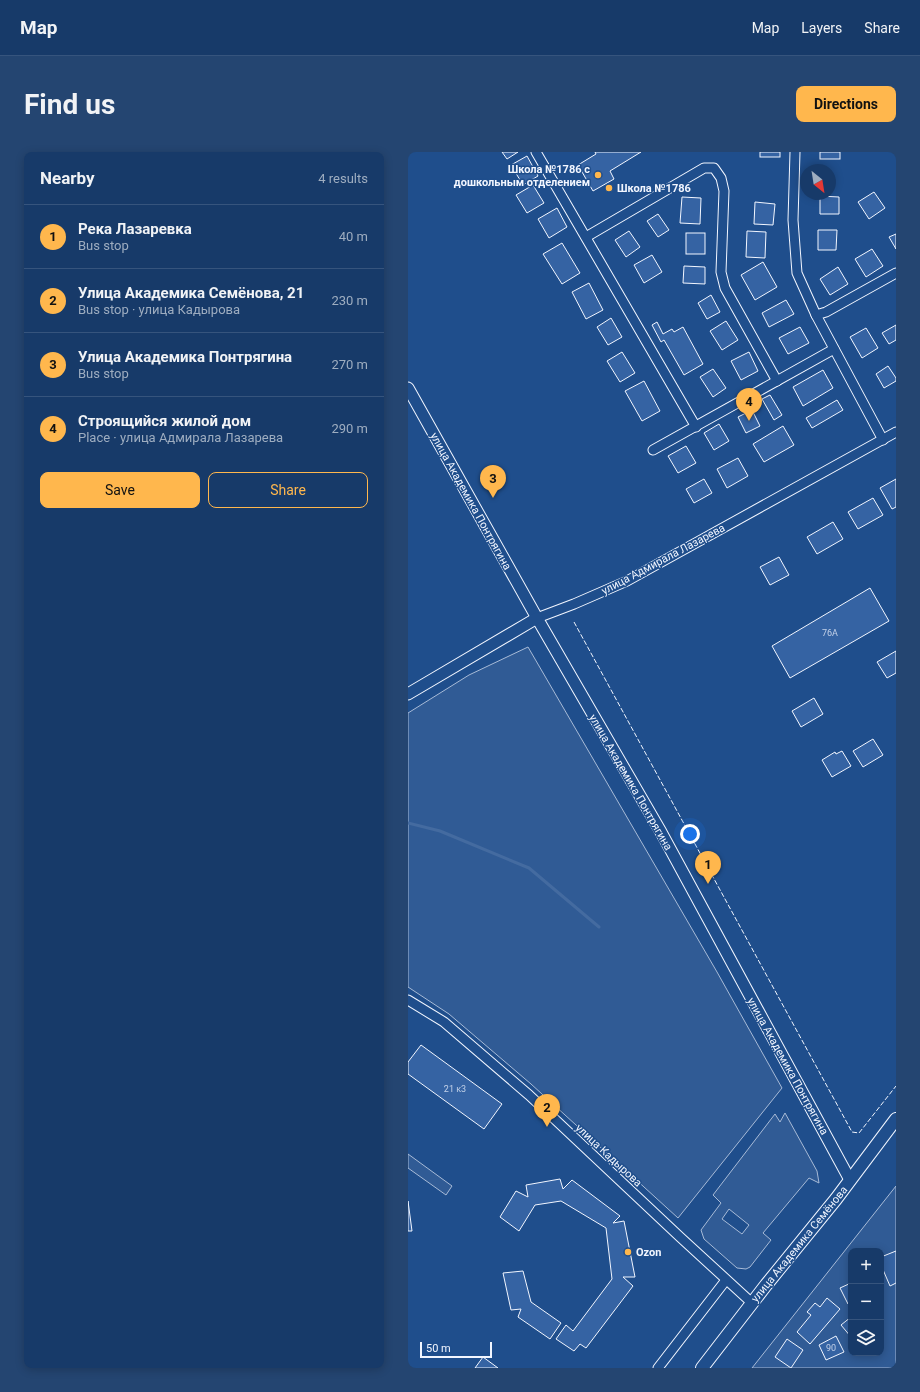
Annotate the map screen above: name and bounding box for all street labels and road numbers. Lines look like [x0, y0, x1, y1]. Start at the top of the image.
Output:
street label: улица Академика Понтрягина [427, 430, 514, 572]
street label: улица Адмирала Лазарева [599, 521, 727, 598]
street label: улица Академика Понтрягина [586, 712, 675, 853]
street label: улица Академика Понтрягина [744, 995, 831, 1137]
street label: улица Кадырова [573, 1121, 645, 1189]
street label: улица Академика Семёнова [749, 1184, 850, 1305]

